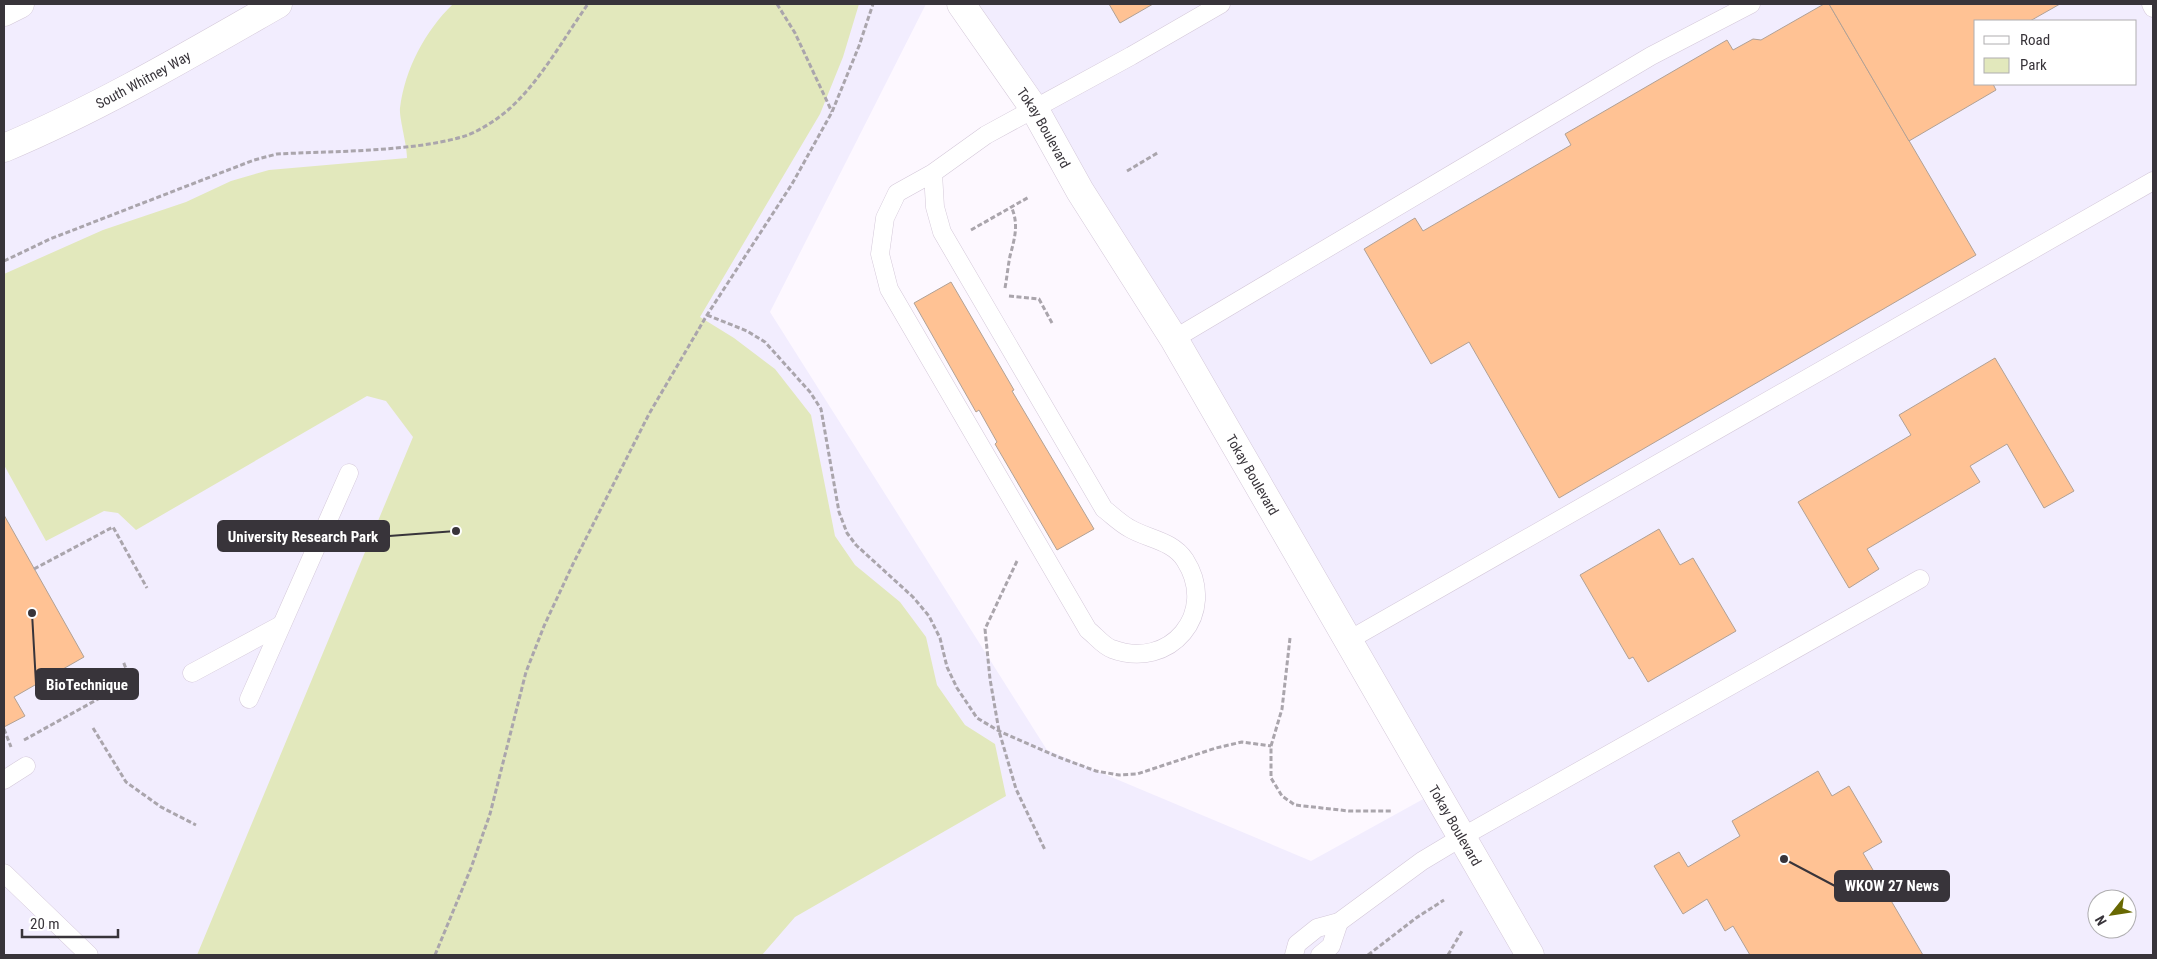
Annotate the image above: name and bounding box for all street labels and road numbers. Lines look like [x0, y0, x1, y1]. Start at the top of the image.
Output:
street label: South Whitney Way [93, 48, 193, 112]
street label: Tokay Boulevard [1014, 84, 1074, 171]
street label: Tokay Boulevard [1223, 432, 1282, 518]
street label: Tokay Boulevard [1426, 782, 1485, 869]

